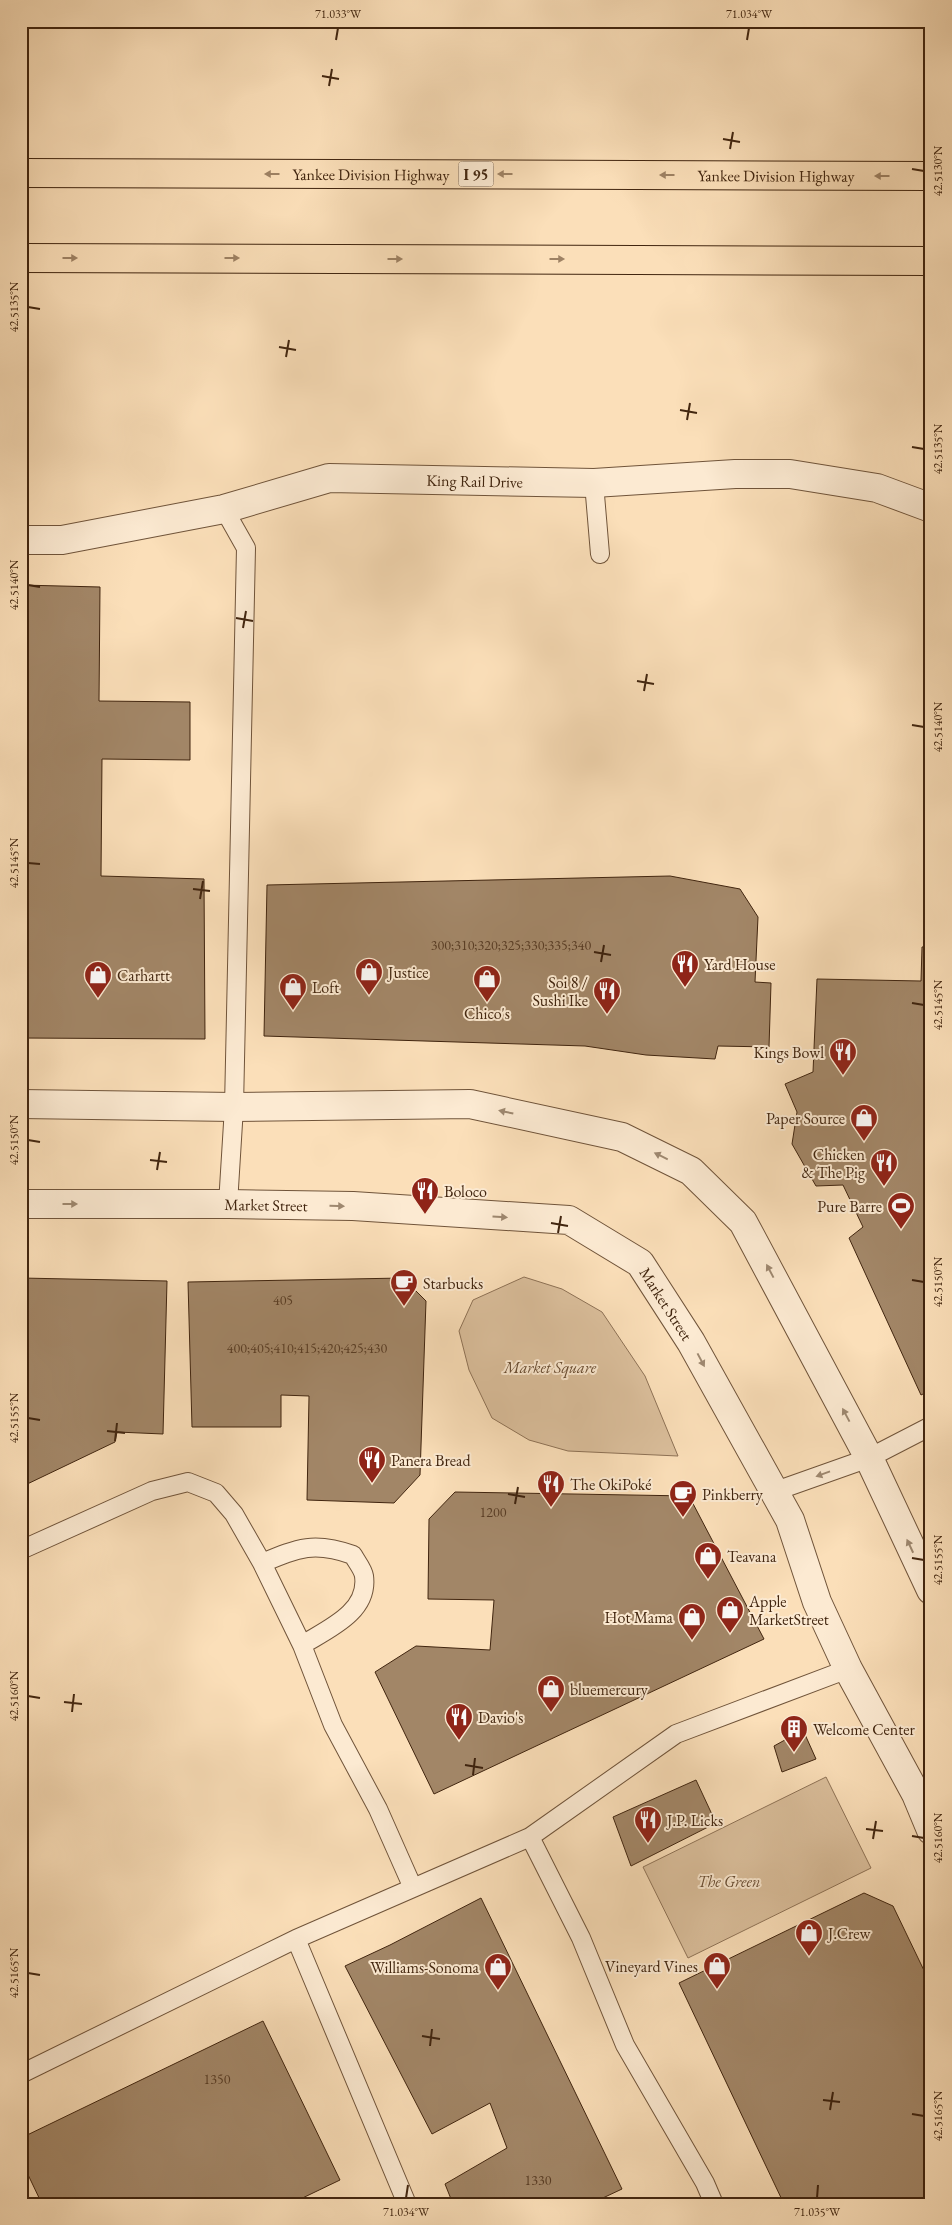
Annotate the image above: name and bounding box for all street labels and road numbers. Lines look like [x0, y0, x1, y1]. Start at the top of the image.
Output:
road number: I 95 [458, 162, 494, 186]
street label: Yankee Division Highway [293, 163, 450, 185]
street label: Yankee Division Highway [698, 165, 855, 186]
street label: King Rail Drive [426, 469, 523, 492]
street label: Market Street [224, 1193, 308, 1216]
street label: Market Street [635, 1263, 698, 1344]

